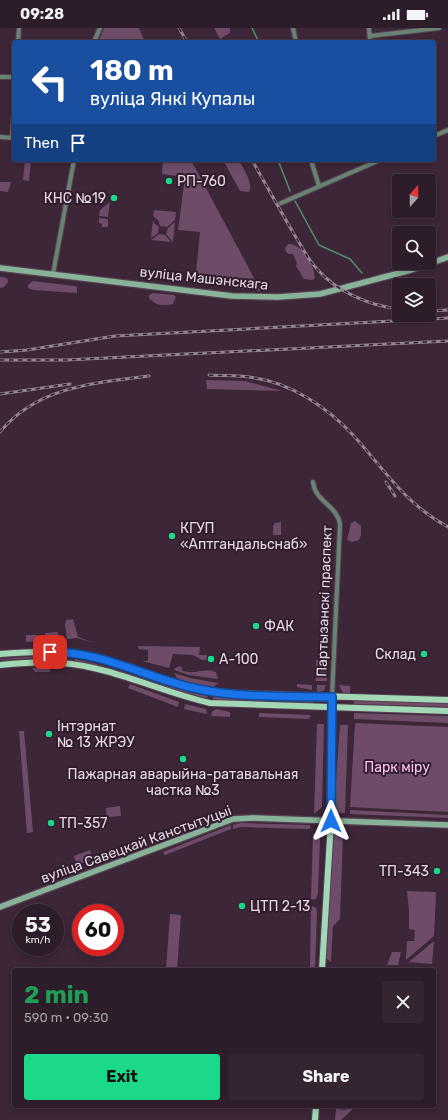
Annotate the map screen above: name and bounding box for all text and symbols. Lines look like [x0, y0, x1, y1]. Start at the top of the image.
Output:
text: 09:28 [20, 5, 64, 23]
text: 180 m [90, 54, 174, 87]
icon: left [24, 56, 76, 108]
text: вуліца Янкі Купалы [90, 88, 255, 110]
icon: arrive [67, 132, 89, 154]
text: Then [24, 134, 59, 152]
place label: РП-760 [177, 173, 226, 190]
north arrow [392, 174, 436, 218]
map controls [392, 174, 436, 322]
marker: РП-760 [164, 176, 174, 186]
place label: КНС №19 [44, 190, 106, 207]
marker: КНС №19 [109, 193, 119, 203]
button: search [392, 226, 436, 270]
street label: вуліца Машэнскага [139, 263, 269, 294]
button: layers [392, 278, 436, 322]
place label: КГУП «Аптгандальснаб» [180, 520, 308, 553]
street label: Партызанскі праспект [313, 525, 336, 677]
marker: КГУП «Аптгандальснаб» [167, 531, 177, 541]
place label: ФАК [264, 618, 294, 635]
marker: ФАК [251, 621, 261, 631]
pin [33, 635, 67, 669]
icon: arrive [39, 641, 61, 663]
place label: Склад [375, 646, 416, 663]
marker: Склад [419, 649, 429, 659]
place label: А-100 [219, 651, 259, 668]
marker: А-100 [206, 654, 216, 664]
place label: Інтэрнат № 13 ЖРЭУ [57, 718, 135, 751]
marker: Інтэрнат № 13 ЖРЭУ [44, 729, 54, 739]
marker: Пажарная аварыйна-ратавальная частка №3 [178, 754, 188, 764]
park label: Парк міру [364, 759, 430, 776]
place label: Пажарная аварыйна-ратавальная частка №3 [68, 766, 299, 799]
position arrow [310, 800, 352, 842]
street label: вуліца Савецкай Канстытуцыі [38, 802, 234, 887]
place label: ТП-357 [59, 815, 107, 832]
marker: ТП-357 [46, 818, 56, 828]
place label: ТП-343 [379, 863, 429, 880]
marker: ТП-343 [432, 866, 442, 876]
place label: ЦТП 2-13 [250, 898, 310, 915]
marker: ЦТП 2-13 [237, 901, 247, 911]
speed limit sign: 60 [72, 904, 124, 956]
text: 53 [25, 913, 51, 937]
text: km/h [26, 934, 50, 946]
text: 2 min [24, 981, 89, 1009]
button: close [382, 981, 424, 1023]
text: 590 m · 09:30 [24, 1010, 108, 1025]
button: Exit [24, 1054, 220, 1100]
button: Share [228, 1054, 424, 1100]

